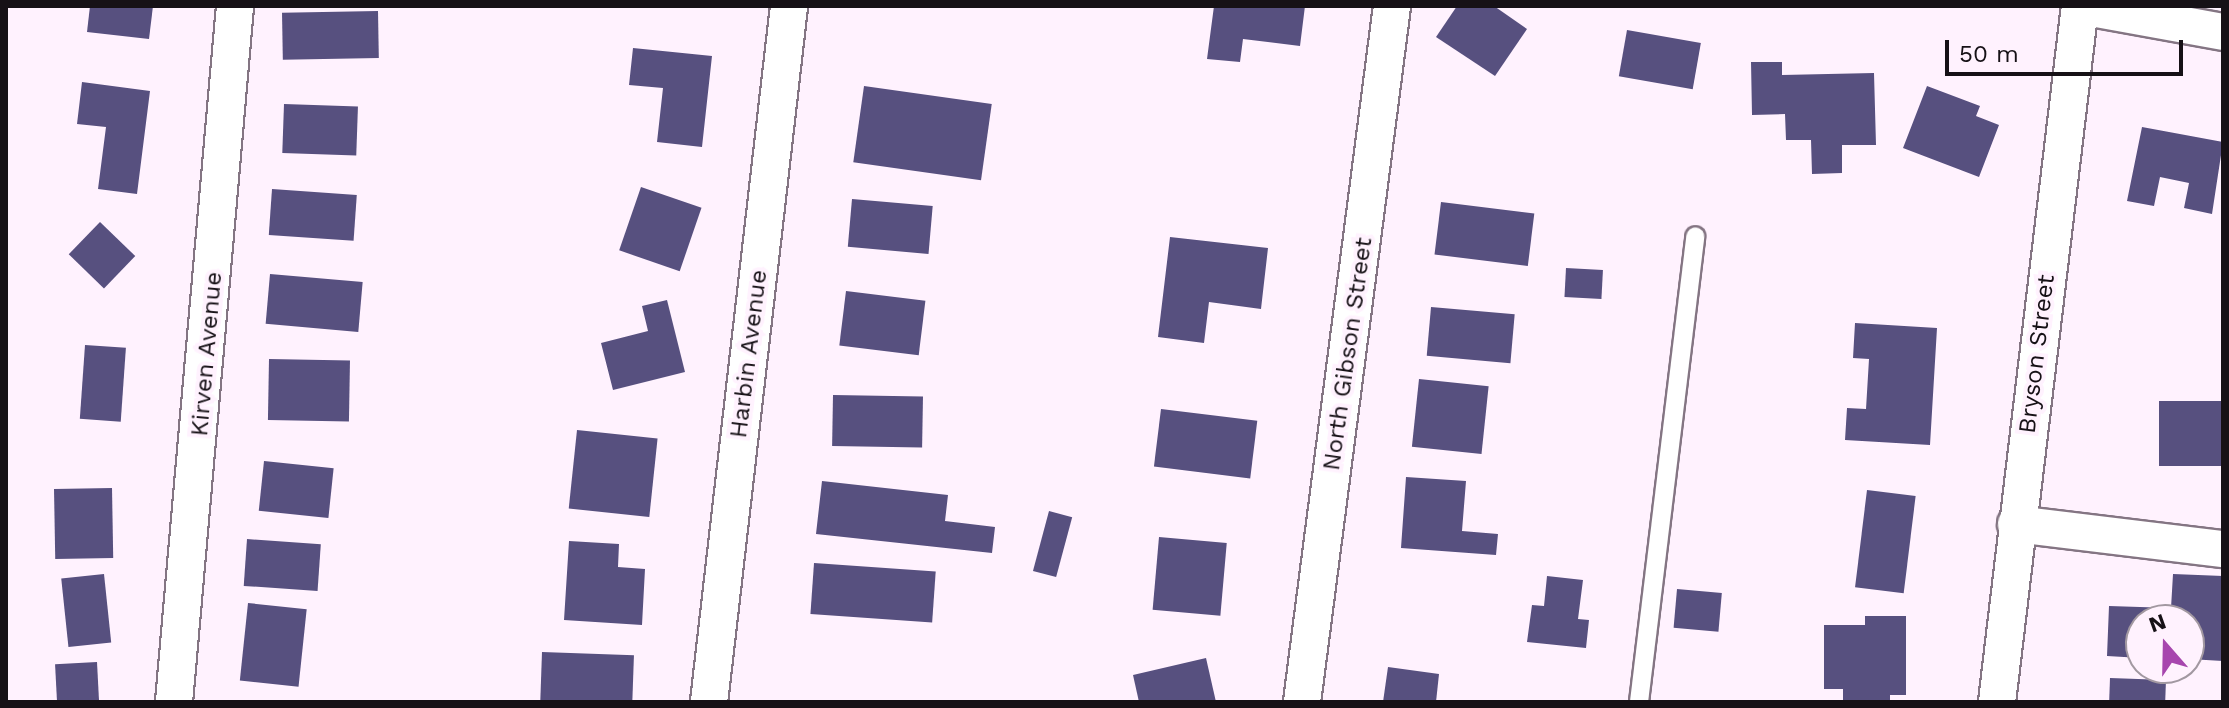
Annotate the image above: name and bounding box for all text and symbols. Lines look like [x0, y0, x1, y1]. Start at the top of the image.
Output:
scale bar [1949, 24, 2187, 74]
text: 50 m [1959, 40, 2019, 68]
street label: North Gibson Street [1317, 236, 1379, 472]
street label: Harbin Avenue [724, 268, 774, 440]
street label: Kirven Avenue [185, 270, 229, 438]
street label: Bryson Street [2013, 273, 2061, 435]
north arrow [2125, 604, 2205, 684]
text: N [2145, 608, 2169, 637]

